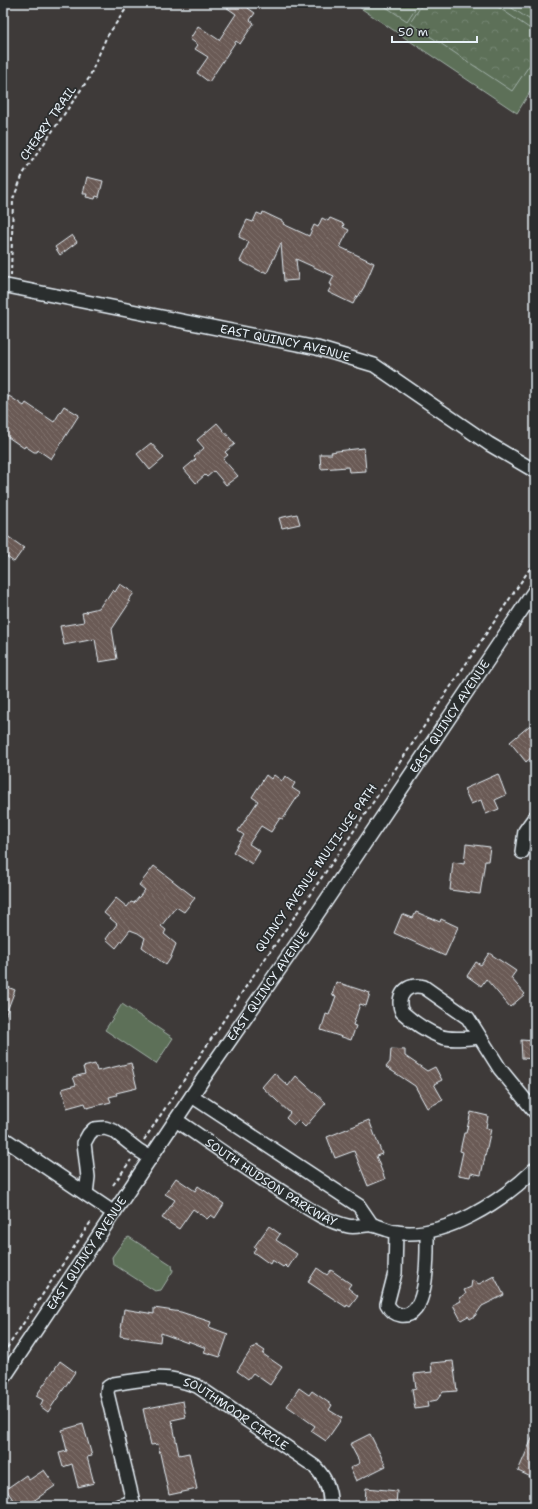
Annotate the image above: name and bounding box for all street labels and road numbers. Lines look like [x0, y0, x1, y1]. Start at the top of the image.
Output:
street label: CHERRY TRAIL [16, 82, 80, 164]
street label: EAST QUINCY AVENUE [219, 321, 352, 366]
street label: EAST QUINCY AVENUE [406, 657, 494, 776]
street label: QUINCY AVENUE MULTI-USE PATH [252, 781, 381, 955]
street label: EAST QUINCY AVENUE [224, 926, 313, 1044]
street label: SOUTH HUDSON PARKWAY [202, 1134, 340, 1230]
street label: EAST QUINCY AVENUE [43, 1194, 130, 1313]
street label: SOUTHMOOR CIRCLE [181, 1374, 291, 1454]

